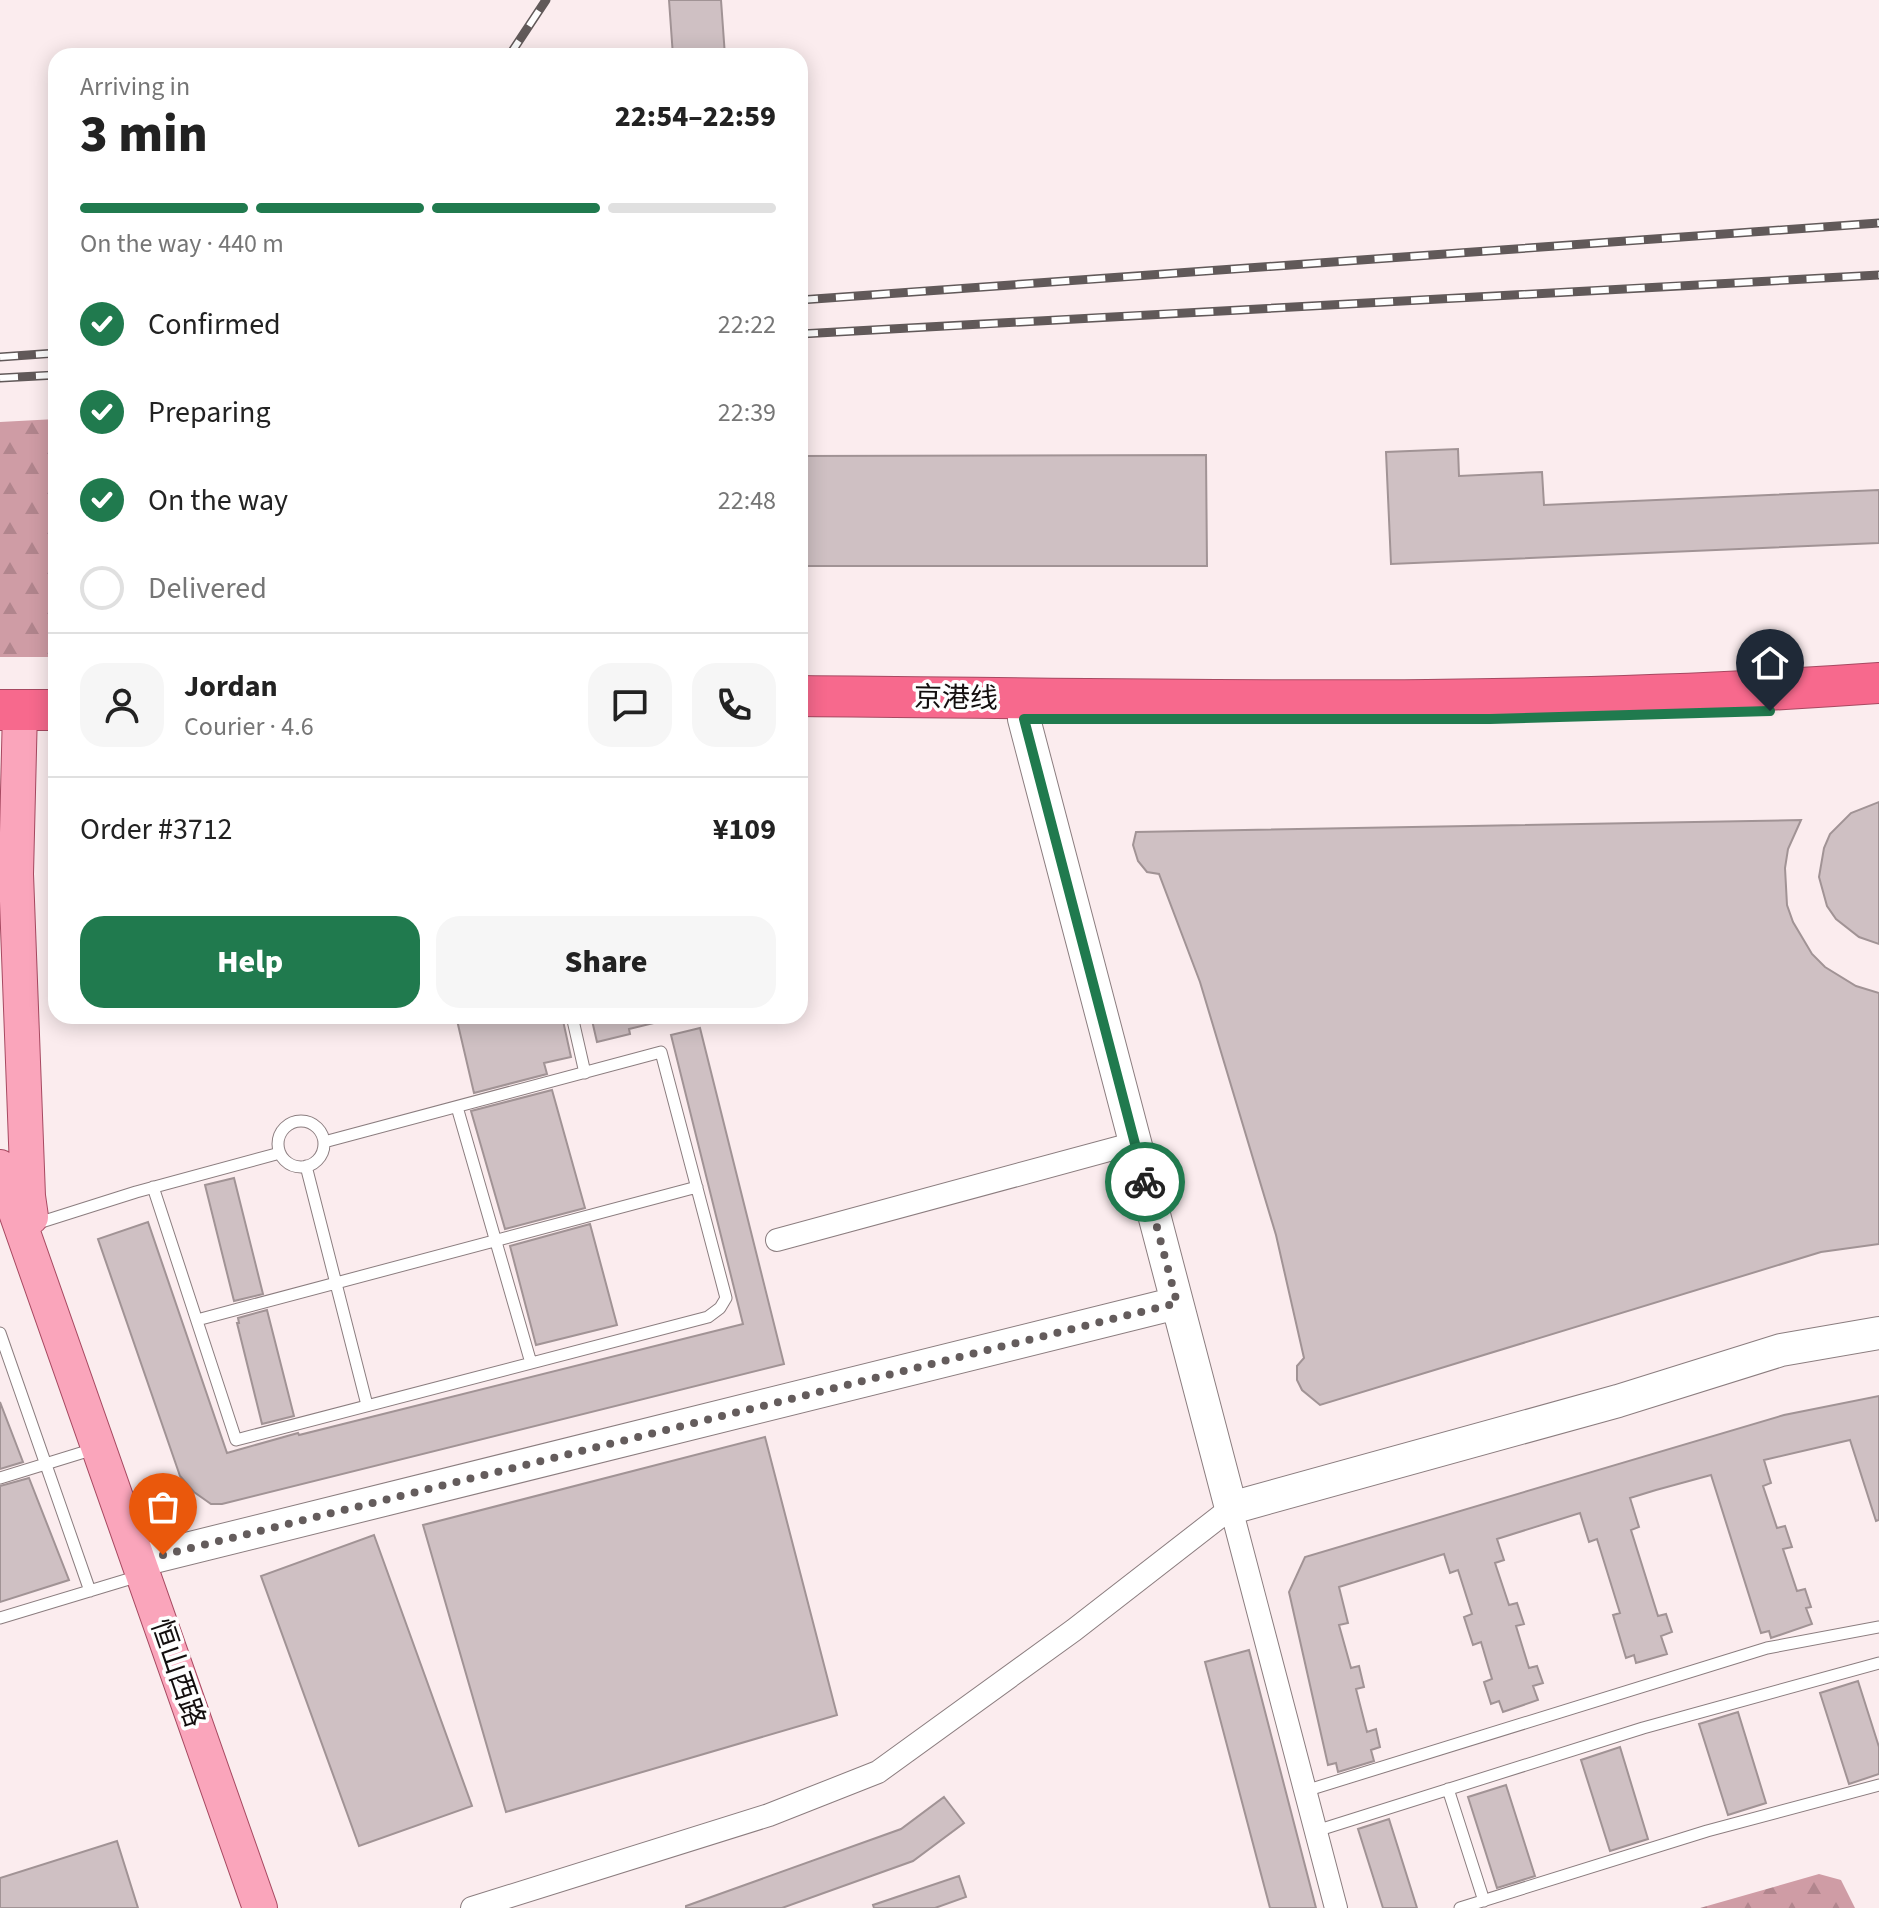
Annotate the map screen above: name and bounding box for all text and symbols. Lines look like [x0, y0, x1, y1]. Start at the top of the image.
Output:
text: Arriving in [80, 68, 190, 105]
text: 22:54–22:59 [615, 95, 776, 138]
text: 3 min [80, 98, 208, 172]
text: On the way · 440 m [80, 225, 284, 262]
icon: check [80, 302, 124, 346]
text: Confirmed [148, 303, 281, 346]
text: 22:22 [718, 306, 776, 343]
icon: check [80, 390, 124, 434]
text: Preparing [148, 391, 271, 434]
text: 22:39 [718, 394, 776, 431]
icon: check [80, 478, 124, 522]
text: On the way [148, 479, 288, 522]
text: 22:48 [718, 482, 776, 519]
text: Delivered [148, 567, 267, 610]
pin [1736, 629, 1804, 711]
icon: home [1748, 641, 1792, 685]
button: person [80, 663, 164, 747]
button: chat [588, 663, 672, 747]
button: phone [692, 663, 776, 747]
text: Jordan [184, 665, 278, 708]
street label: 京港线 [914, 677, 998, 719]
text: Courier · 4.6 [184, 708, 314, 745]
text: Order #3712 [80, 808, 233, 851]
text: ¥109 [713, 808, 776, 851]
button: Help [80, 916, 420, 1008]
button: Share [436, 916, 776, 1008]
courier [1105, 1142, 1185, 1222]
icon: bike [1123, 1160, 1167, 1204]
pin [129, 1473, 197, 1555]
icon: bag [141, 1485, 185, 1529]
street label: 恒山西路 [141, 1614, 215, 1732]

